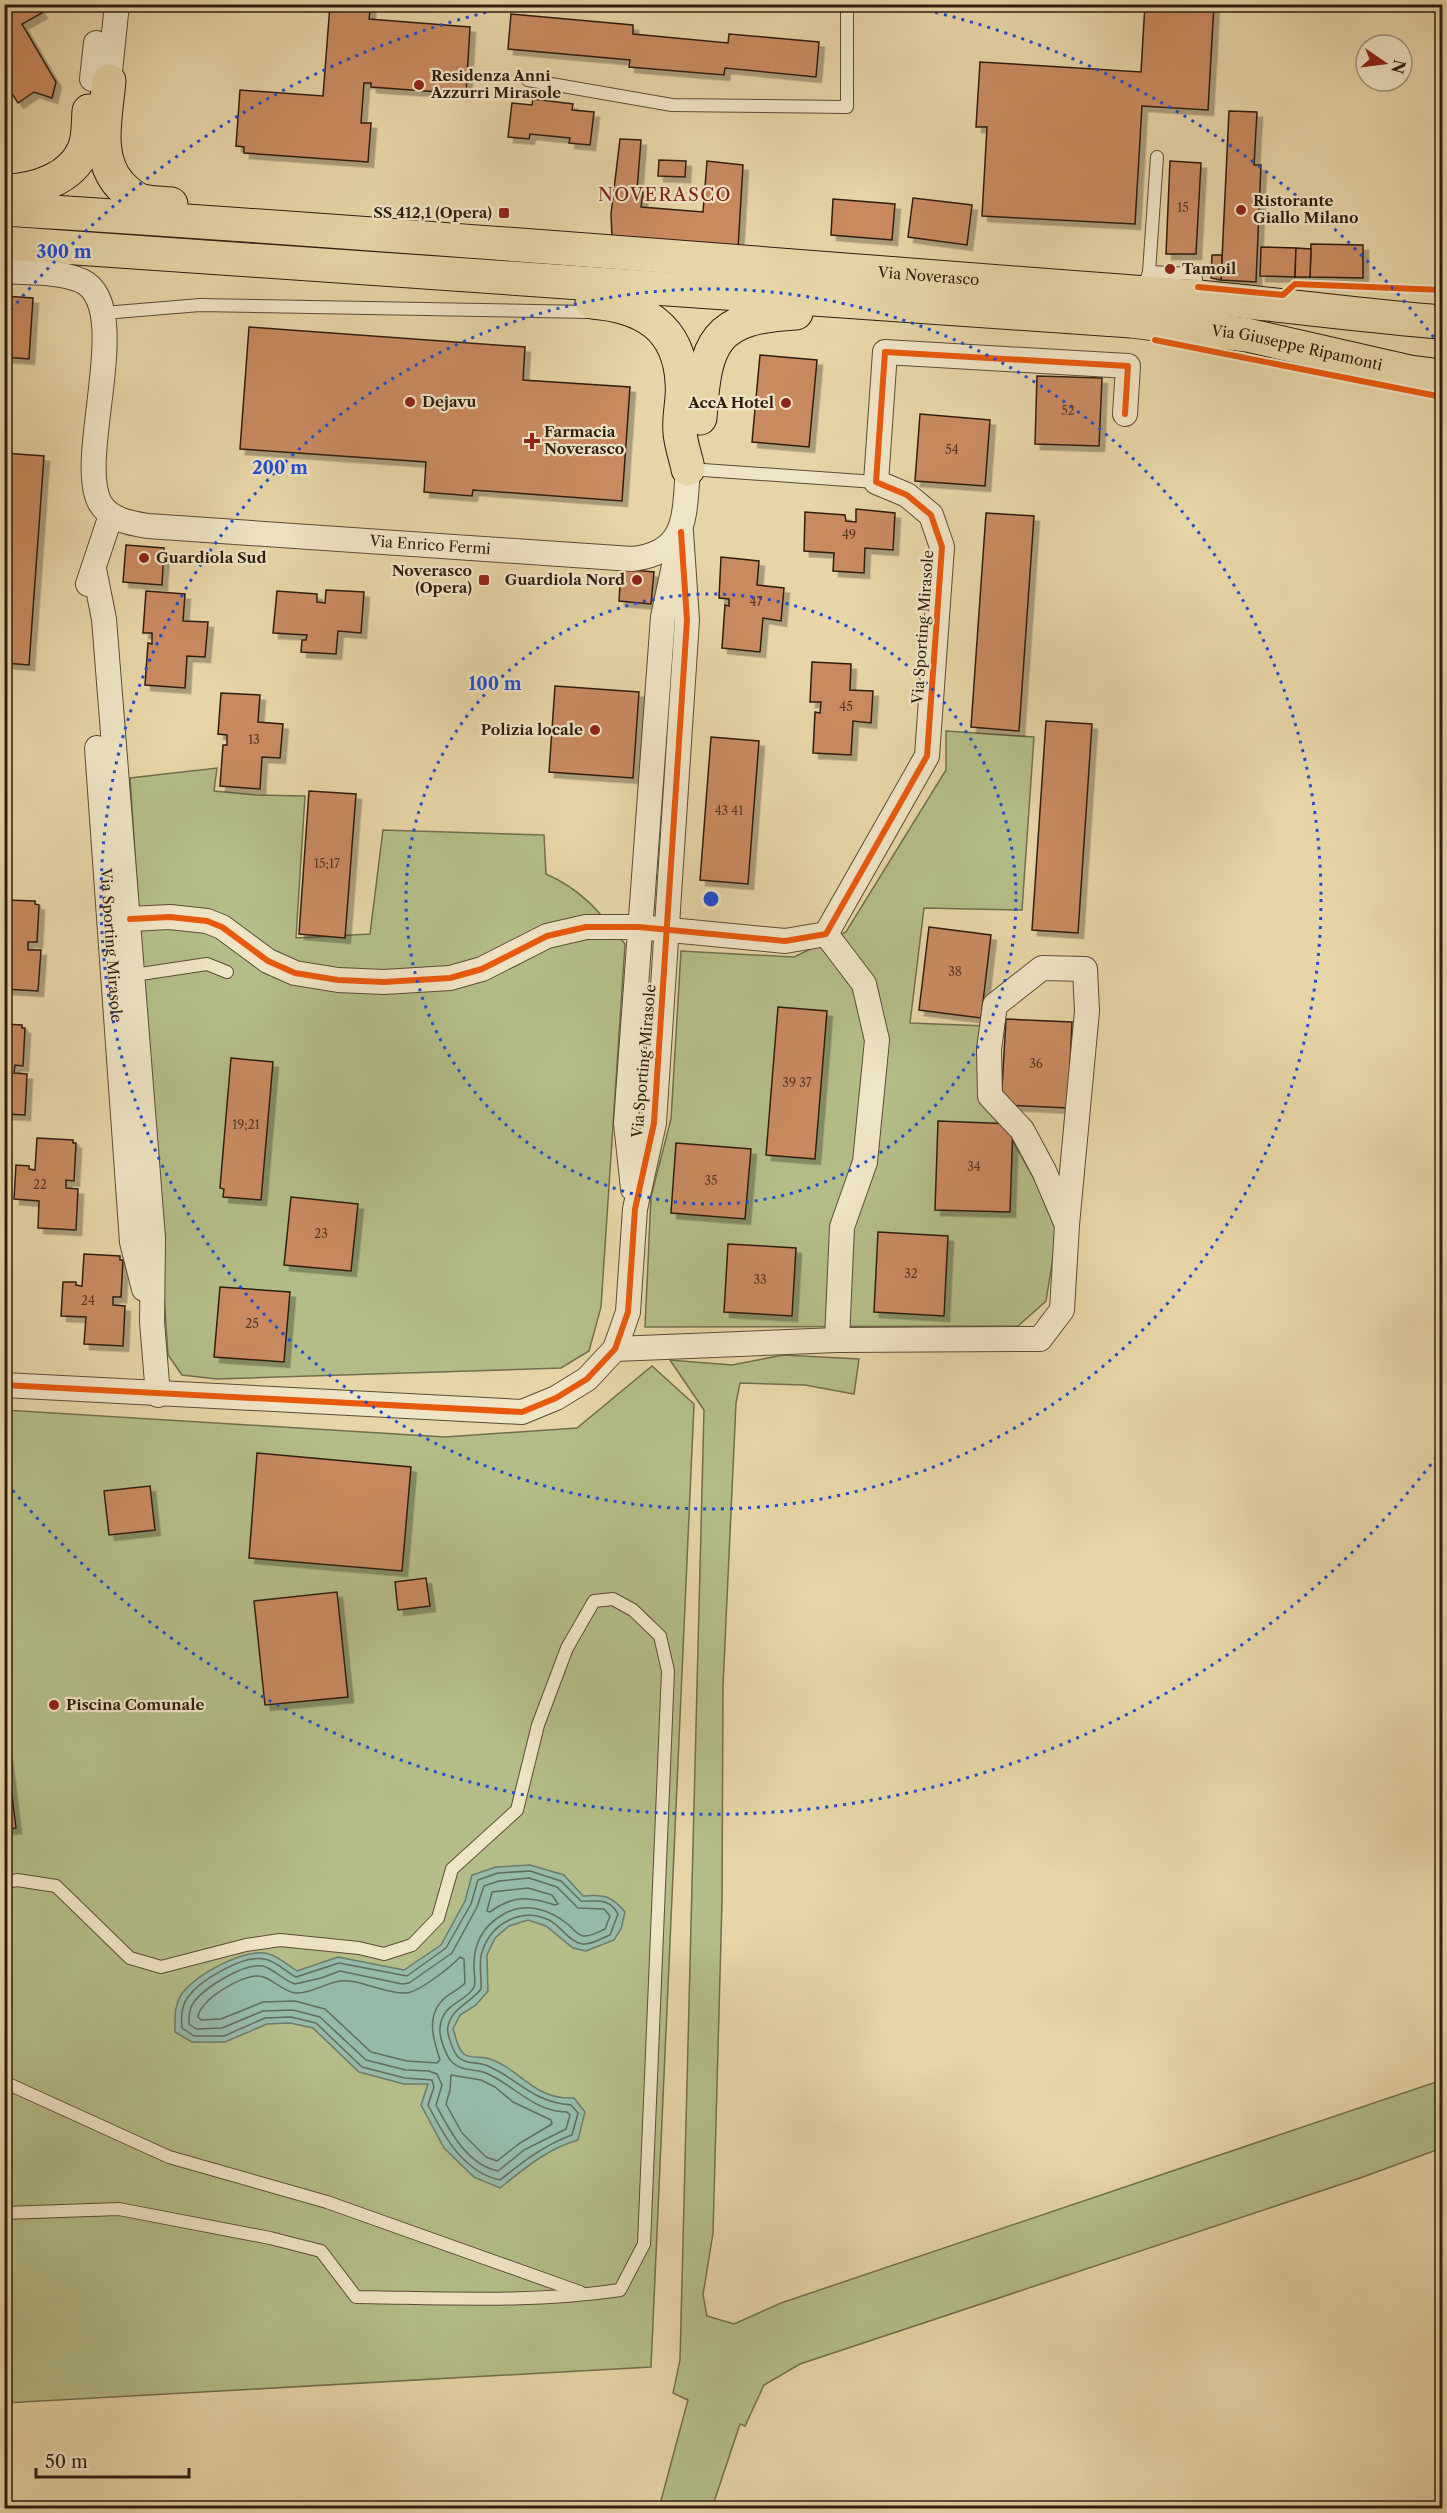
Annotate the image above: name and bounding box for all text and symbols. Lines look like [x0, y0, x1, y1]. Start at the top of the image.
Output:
north arrow [1354, 33, 1414, 93]
text: N [1387, 57, 1410, 76]
place label: Residenza Anni Azzurri Mirasole [430, 66, 561, 102]
marker: Residenza Anni Azzurri Mirasole [412, 78, 426, 92]
district label: NOVERASCO [598, 184, 732, 206]
place label: Ristorante Giallo Milano [1253, 191, 1359, 227]
house number: 15 [1177, 200, 1189, 215]
place label: SS 412,1 (Opera) [373, 203, 492, 222]
marker: Ristorante Giallo Milano [1234, 203, 1248, 217]
marker: SS 412,1 (Opera) [497, 206, 511, 220]
text: 300 m [36, 241, 92, 263]
place label: Tamoil [1182, 259, 1236, 278]
street label: Via Noverasco [876, 262, 980, 289]
marker: Tamoil [1163, 262, 1177, 276]
street label: Via Giuseppe Ripamonti [1210, 321, 1385, 375]
place label: Dejavu [422, 392, 476, 411]
place label: AccA Hotel [687, 393, 774, 412]
marker: Dejavu [403, 395, 417, 409]
marker: AccA Hotel [779, 396, 793, 410]
house number: 52 [1061, 403, 1075, 418]
place label: Farmacia Noverasco [544, 422, 624, 458]
marker: Farmacia Noverasco [525, 434, 539, 448]
house number: 54 [945, 442, 959, 457]
text: 200 m [252, 457, 308, 479]
house number: 49 [842, 527, 856, 542]
street label: Via Enrico Fermi [368, 531, 492, 558]
place label: Guardiola Sud [156, 548, 266, 567]
street label: Via Sporting Mirasole [908, 549, 937, 706]
marker: Guardiola Sud [137, 551, 151, 565]
place label: Noverasco (Opera) [392, 561, 472, 597]
place label: Guardiola Nord [505, 570, 625, 589]
marker: Noverasco (Opera) [477, 573, 491, 587]
marker: Guardiola Nord [630, 573, 644, 587]
house number: 47 [750, 594, 763, 609]
text: 100 m [468, 673, 522, 695]
house number: 45 [839, 699, 853, 714]
place label: Polizia locale [481, 720, 583, 739]
marker: Polizia locale [588, 723, 602, 737]
house number: 13 [248, 732, 260, 747]
house number: 43 41 [715, 803, 743, 818]
house number: 15;17 [314, 856, 340, 871]
street label: Via Sporting Mirasole [96, 867, 126, 1023]
centre of rings [701, 889, 721, 909]
house number: 38 [948, 964, 962, 979]
street label: Via Sporting Mirasole [627, 983, 660, 1140]
house number: 36 [1029, 1056, 1043, 1071]
house number: 39 37 [782, 1075, 812, 1090]
house number: 19;21 [232, 1117, 260, 1132]
house number: 34 [967, 1159, 981, 1174]
house number: 35 [704, 1173, 718, 1188]
house number: 22 [33, 1177, 47, 1192]
house number: 23 [314, 1226, 328, 1241]
house number: 32 [904, 1266, 918, 1281]
house number: 33 [753, 1272, 767, 1287]
house number: 24 [81, 1293, 95, 1308]
house number: 25 [245, 1316, 259, 1331]
place label: Piscina Comunale [66, 1695, 204, 1714]
marker: Piscina Comunale [47, 1698, 61, 1712]
scale bar [36, 2441, 189, 2479]
text: 50 m [45, 2451, 88, 2473]

